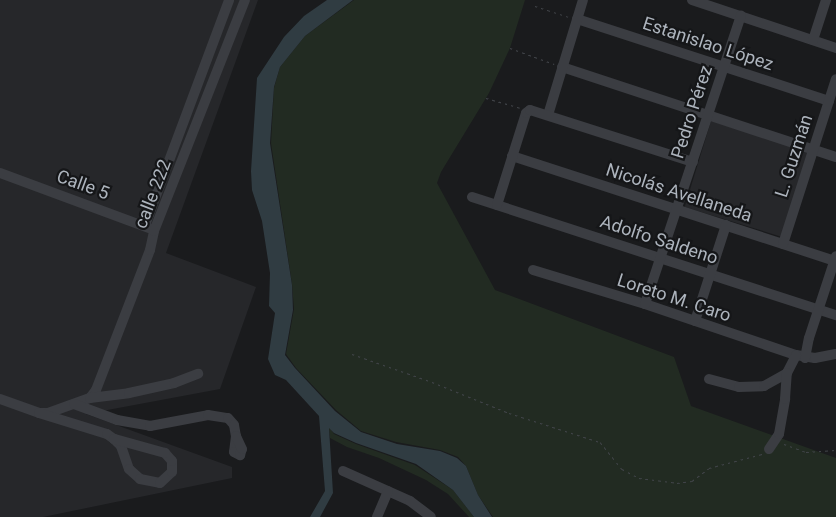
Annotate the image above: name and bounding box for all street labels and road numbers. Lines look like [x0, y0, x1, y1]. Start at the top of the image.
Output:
street label: Estanislao López [640, 13, 776, 75]
street label: Pedro Pérez [667, 63, 717, 161]
street label: L. Guzmán [771, 112, 817, 200]
street label: calle 222 [130, 156, 176, 232]
street label: Nicolás Avellaneda [603, 159, 755, 227]
street label: Calle 5 [54, 166, 112, 204]
street label: Adolfo Saldeno [598, 211, 720, 269]
street label: Loreto M. Caro [614, 269, 734, 327]

